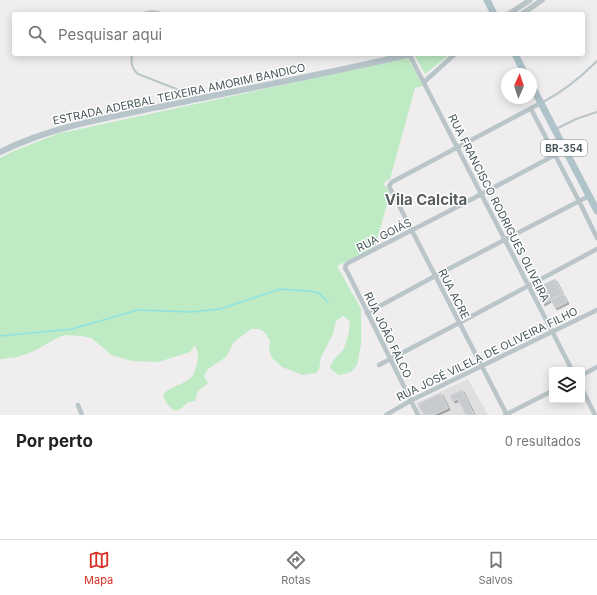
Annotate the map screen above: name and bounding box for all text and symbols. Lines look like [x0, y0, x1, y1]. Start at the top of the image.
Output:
search box [12, 12, 585, 56]
icon: search [26, 23, 48, 45]
text: Pesquisar aqui [58, 25, 162, 44]
street label: ESTRADA ADERBAL TEIXEIRA AMORIM BANDICO [51, 60, 307, 128]
north arrow [501, 68, 537, 104]
street label: RUA FRANCISCO RODRIGUES OLIVEIRA [445, 112, 553, 305]
road number: BR-354 [541, 140, 587, 156]
district label: Vila Calcita [385, 190, 467, 209]
street label: RUA GOIÁS [354, 215, 414, 255]
street label: RUA ACRE [435, 266, 473, 322]
street label: RUA JOÃO FALCO [361, 290, 415, 380]
street label: RUA JOSÉ VILELA DE OLIVEIRA FILHO [394, 304, 580, 404]
map controls [549, 367, 585, 403]
button: layers [549, 367, 585, 403]
text: Por perto [16, 431, 93, 451]
text: 0 resultados [505, 433, 581, 449]
tab: Mapa [84, 549, 113, 587]
tab: Rotas [281, 549, 310, 587]
tab: Salvos [479, 549, 513, 587]

